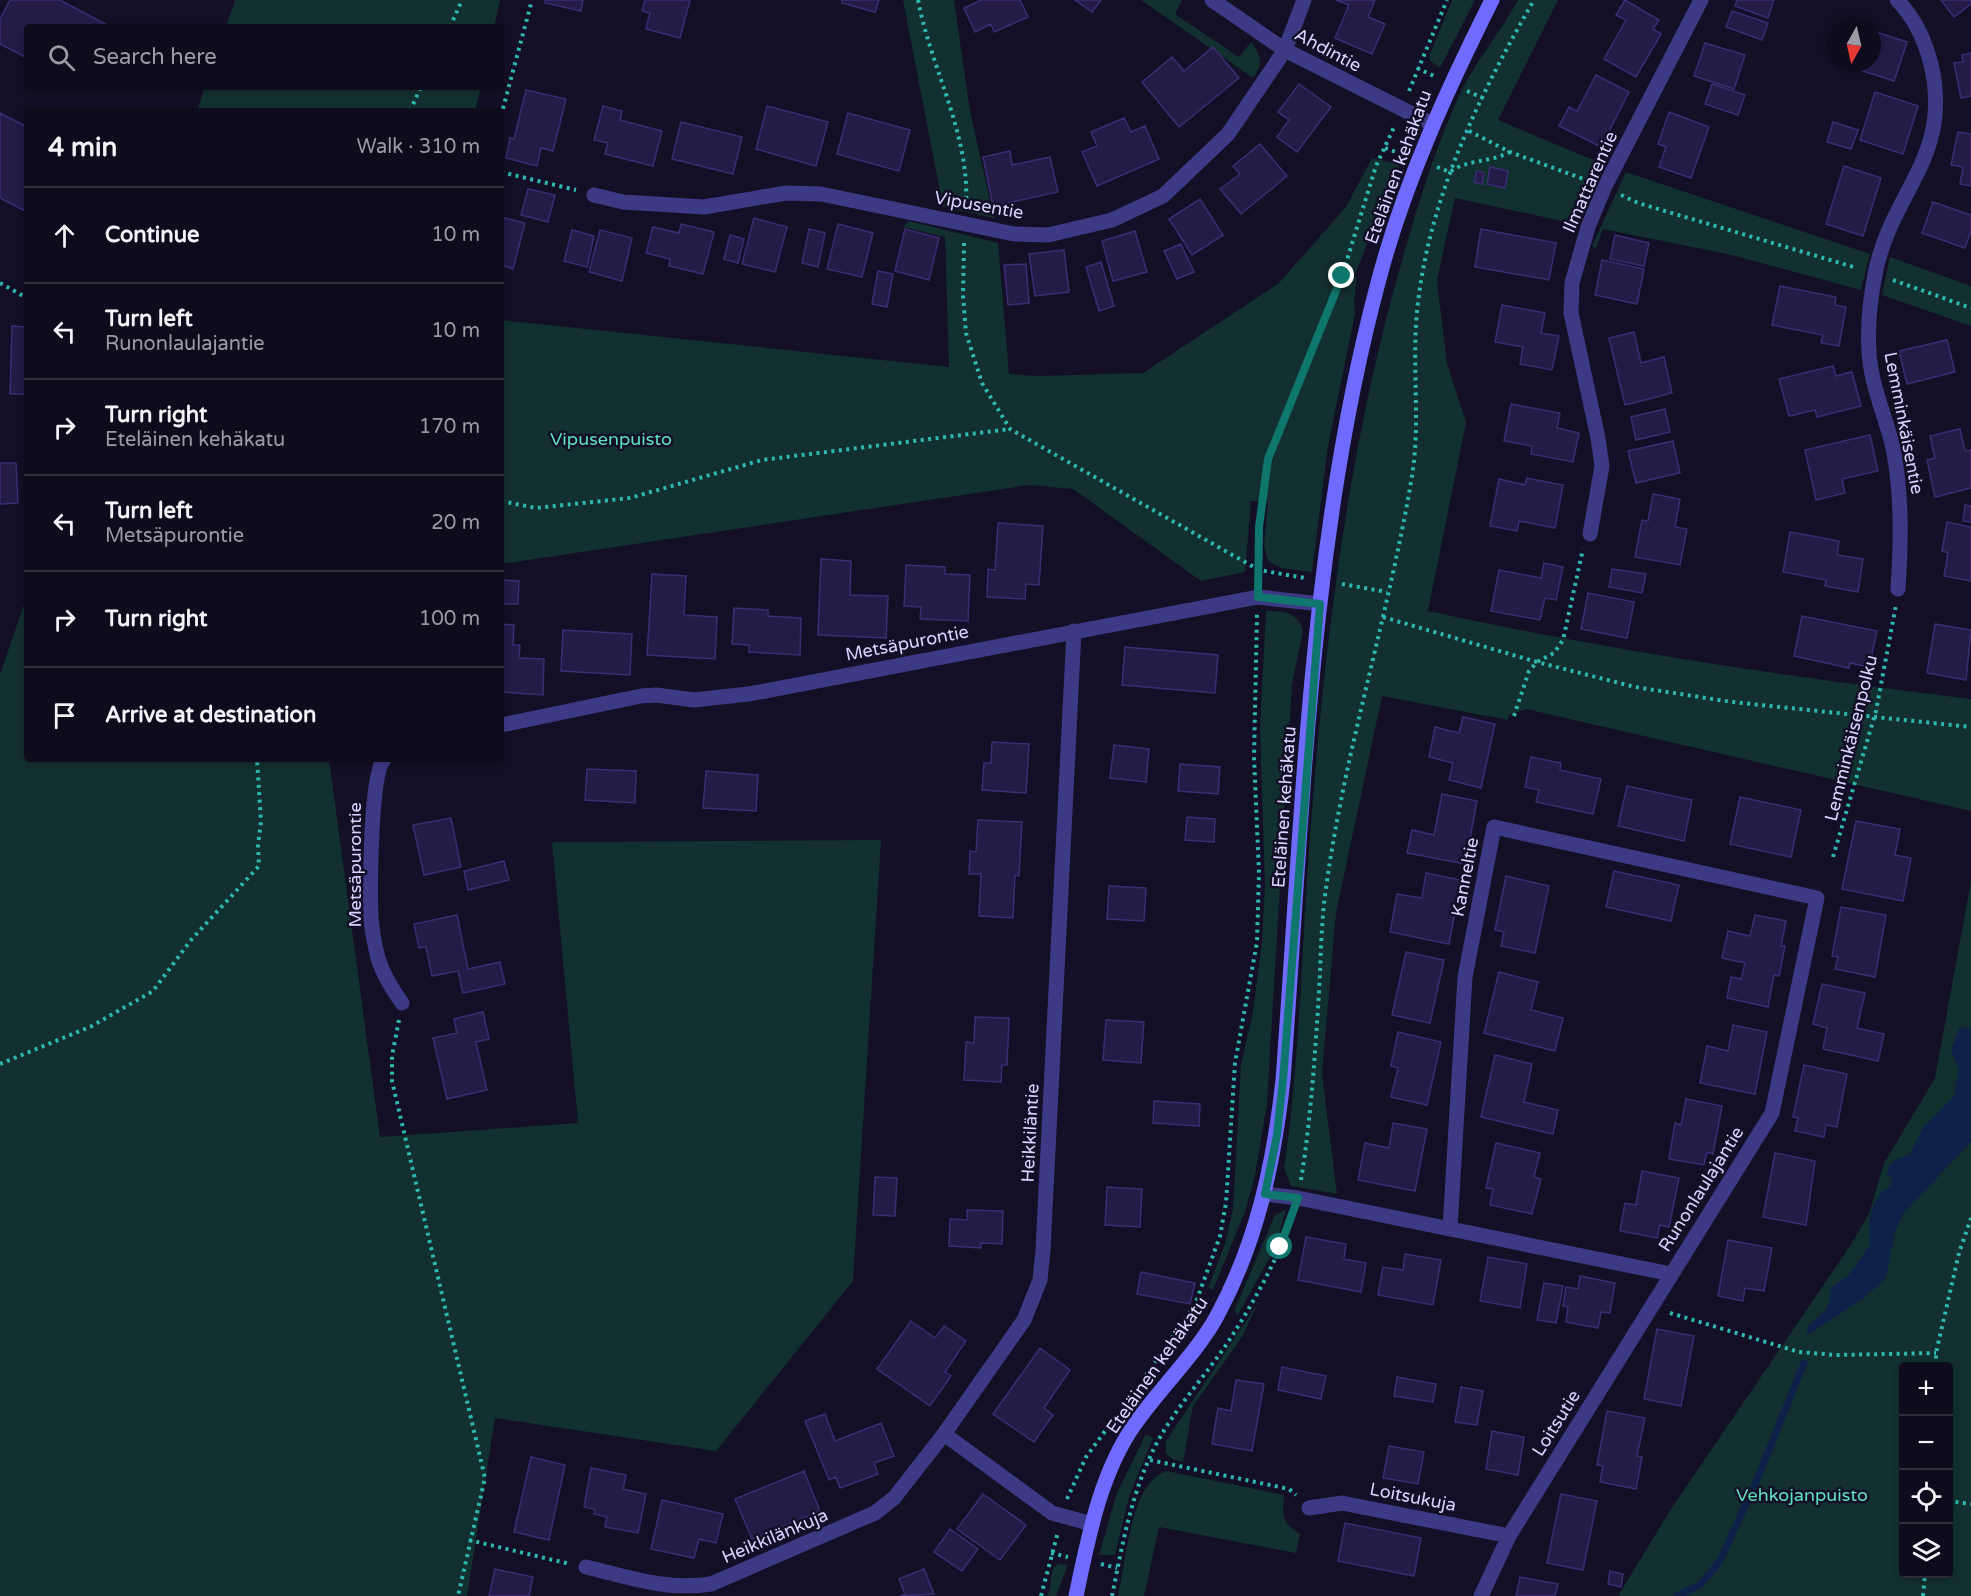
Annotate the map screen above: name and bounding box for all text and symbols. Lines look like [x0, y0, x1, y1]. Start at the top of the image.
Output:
north arrow [1827, 18, 1881, 72]
street label: Ahdintie [1291, 23, 1365, 77]
search box [24, 24, 504, 90]
icon: search [45, 41, 78, 74]
text: Search here [93, 44, 217, 70]
street label: Eteläinen kehäkatu [1360, 87, 1436, 247]
street label: Ilmattarentie [1558, 128, 1622, 236]
text: 4 min [48, 132, 117, 163]
text: Walk · 310 m [357, 135, 480, 159]
street label: Vipusentie [933, 186, 1025, 224]
icon: ahead [48, 219, 81, 252]
text: Continue [105, 222, 200, 248]
text: 10 m [431, 223, 480, 247]
route end [1328, 262, 1354, 288]
text: Turn left [105, 306, 193, 332]
icon: left [48, 315, 81, 348]
text: 10 m [431, 319, 480, 343]
text: Runonlaulajantie [105, 332, 265, 356]
street label: Lemminkäisentie [1879, 350, 1929, 496]
text: Turn right [105, 402, 207, 428]
icon: right [48, 411, 81, 444]
text: 170 m [419, 415, 480, 439]
text: Eteläinen kehäkatu [105, 428, 285, 452]
park label: Vipusenpuisto [550, 428, 672, 450]
text: Turn left [105, 498, 193, 524]
icon: left [48, 507, 81, 540]
text: 20 m [431, 511, 480, 535]
text: Metsäpurontie [105, 524, 244, 548]
icon: right [48, 603, 81, 636]
text: Turn right [105, 606, 207, 632]
text: 100 m [419, 607, 480, 631]
street label: Metsäpurontie [843, 620, 971, 666]
street label: Lemminkäisenpolku [1820, 653, 1882, 823]
icon: arrive [48, 699, 81, 732]
text: Arrive at destination [105, 702, 316, 728]
street label: Eteläinen kehäkatu [1267, 725, 1301, 889]
street label: Metsäpurontie [344, 802, 366, 928]
street label: Kanneltie [1447, 835, 1483, 919]
street label: Heikkiläntie [1016, 1083, 1044, 1183]
street label: Runonlaulajantie [1654, 1122, 1748, 1256]
route start [1266, 1233, 1292, 1259]
street label: Eteläinen kehäkatu [1101, 1292, 1213, 1438]
map controls [1899, 1362, 1953, 1578]
button: + [1899, 1362, 1953, 1416]
street label: Loitsutie [1527, 1386, 1585, 1460]
button: − [1899, 1416, 1953, 1470]
button: locate [1899, 1470, 1953, 1524]
street label: Loitsukuja [1368, 1478, 1458, 1516]
park label: Vehkojanpuisto [1736, 1484, 1868, 1506]
street label: Heikkilänkuja [719, 1504, 831, 1568]
button: layers [1899, 1524, 1953, 1578]

